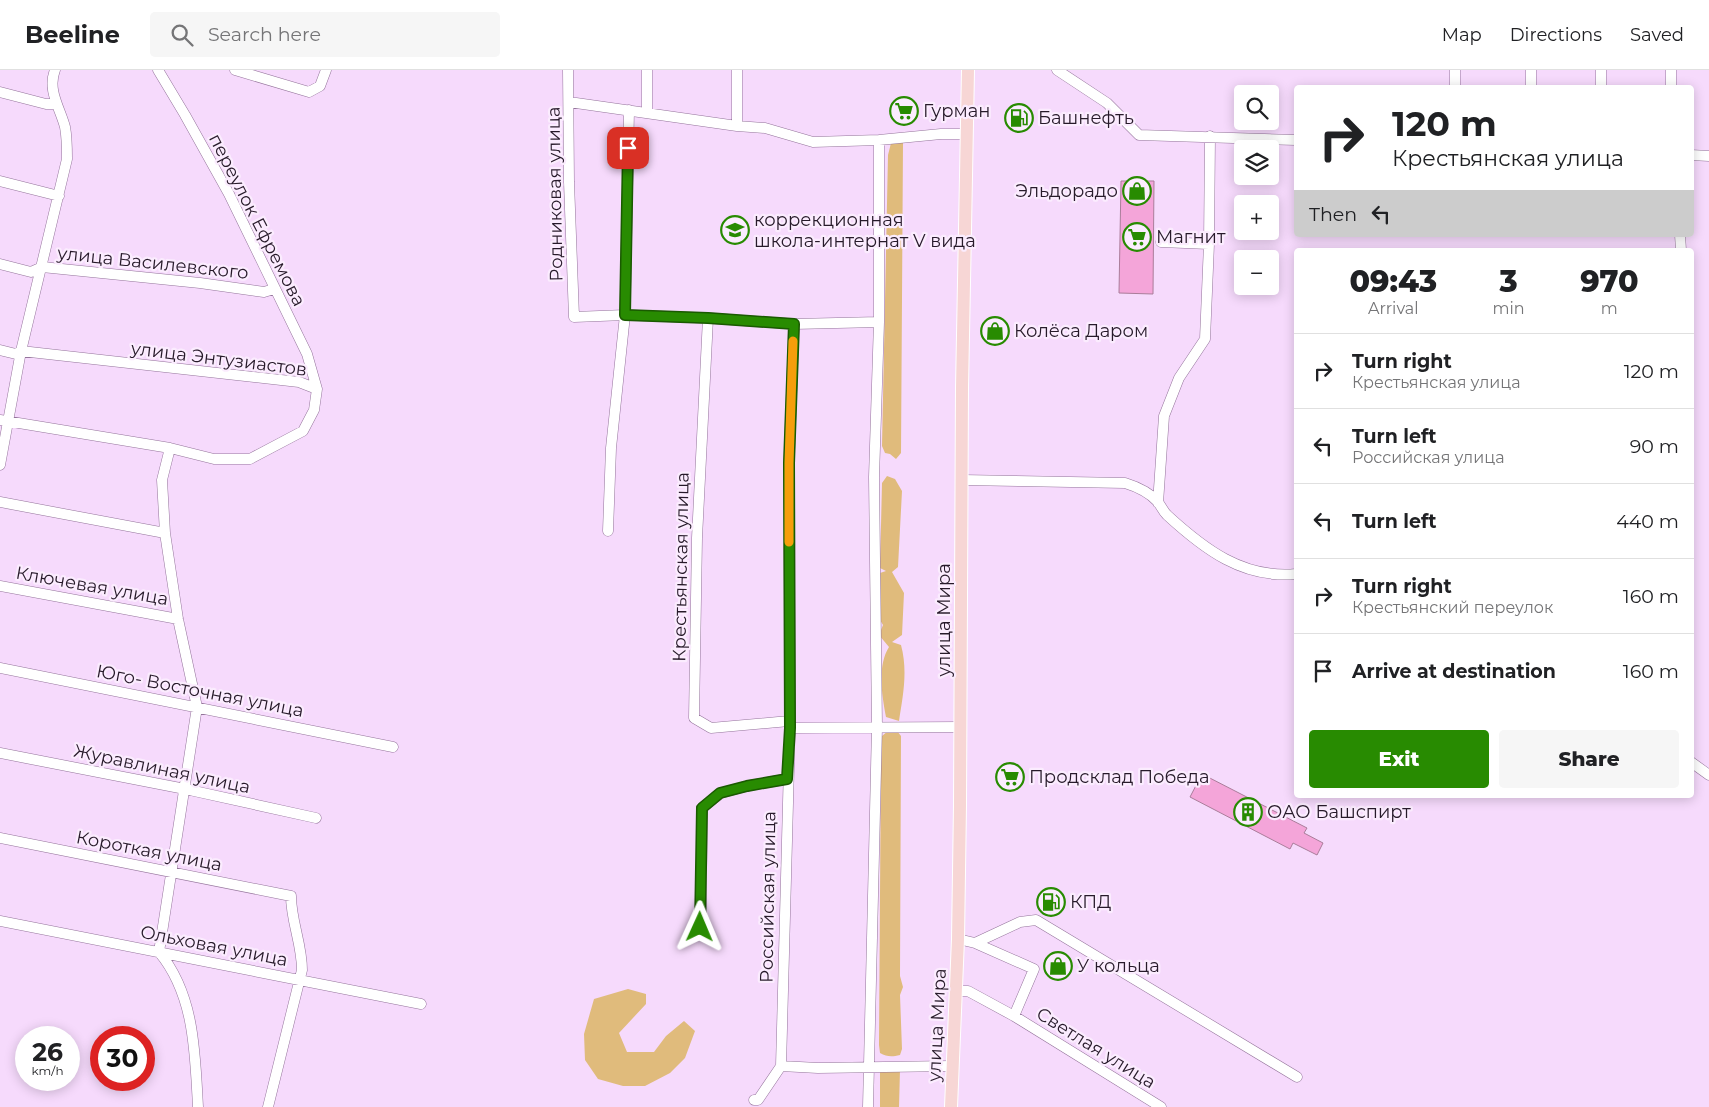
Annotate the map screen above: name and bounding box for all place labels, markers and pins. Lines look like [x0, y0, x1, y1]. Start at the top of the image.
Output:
supermarket icon: Гурман [889, 96, 919, 126]
place label: Гурман [923, 100, 990, 122]
fuel station icon: Башнефть [1004, 103, 1034, 133]
place label: Башнефть [1038, 107, 1134, 129]
pin [607, 127, 649, 169]
shop icon: Эльдорадо [1122, 176, 1152, 206]
place label: Эльдорадо [1015, 180, 1118, 202]
place label: коррекционная школа-интернат V вида [754, 209, 976, 252]
school or university icon: коррекционная школа-интернат V вида [720, 215, 750, 245]
supermarket icon: Магнит [1122, 222, 1152, 252]
place label: Магнит [1156, 226, 1226, 248]
shop icon: Колёса Даром [980, 316, 1010, 346]
place label: Колёса Даром [1014, 320, 1148, 342]
supermarket icon: Продсклад Победа [995, 762, 1025, 792]
place label: Продсклад Победа [1029, 766, 1210, 788]
building icon: ОАО Башспирт [1233, 797, 1263, 827]
place label: ОАО Башспирт [1267, 801, 1411, 823]
fuel station icon: КПД [1036, 887, 1066, 917]
place label: КПД [1070, 891, 1111, 913]
shop icon: У кольца [1043, 951, 1073, 981]
place label: У кольца [1077, 955, 1160, 977]

